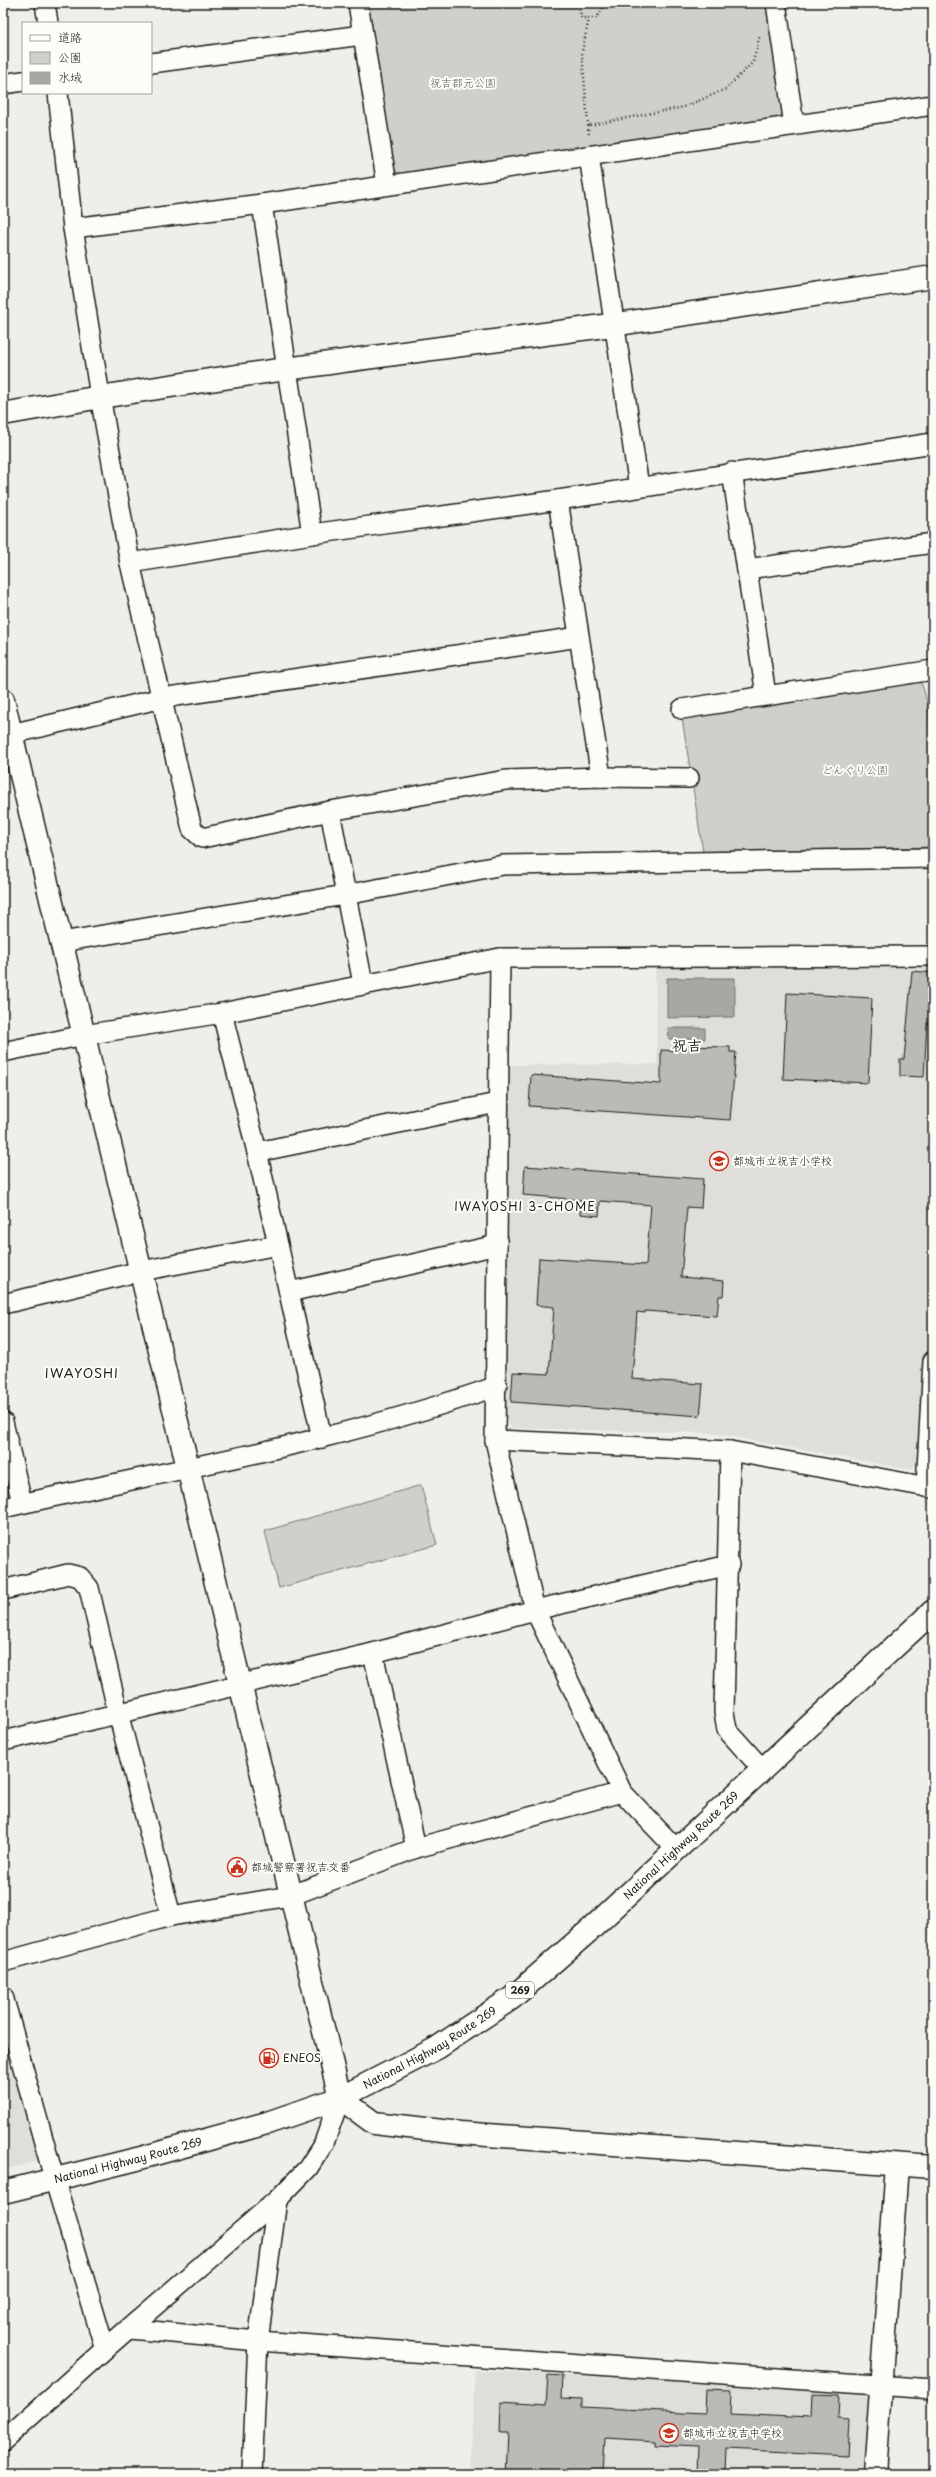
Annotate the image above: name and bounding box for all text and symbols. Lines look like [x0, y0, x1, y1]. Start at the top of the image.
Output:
legend [22, 22, 152, 94]
text: 道路 [58, 28, 82, 46]
text: 公園 [58, 48, 82, 66]
text: 水域 [58, 68, 82, 86]
park label: 祝吉郡元公園 [430, 74, 496, 91]
park label: どんぐり公園 [822, 761, 888, 778]
district label: 祝吉 [672, 1033, 702, 1056]
school or university icon: 都城市立祝吉小学校 [708, 1150, 730, 1172]
place label: 都城市立祝吉小学校 [733, 1152, 832, 1169]
district label: IWAYOSHI 3-CHOME [454, 1197, 596, 1215]
district label: IWAYOSHI [45, 1363, 119, 1382]
street label: National Highway Route 269 [619, 1787, 742, 1903]
public building icon: 都城警察署祝吉交番 [226, 1856, 248, 1878]
place label: 都城警察署祝吉交番 [251, 1858, 350, 1875]
road number: 269 [506, 1982, 534, 1998]
street label: National Highway Route 269 [360, 2002, 500, 2093]
fuel station icon: ENEOS [258, 2047, 280, 2069]
place label: ENEOS [283, 2049, 321, 2066]
street label: National Highway Route 269 [52, 2132, 204, 2187]
school or university icon: 都城市立祝吉中学校 [658, 2422, 680, 2444]
place label: 都城市立祝吉中学校 [683, 2424, 782, 2441]

